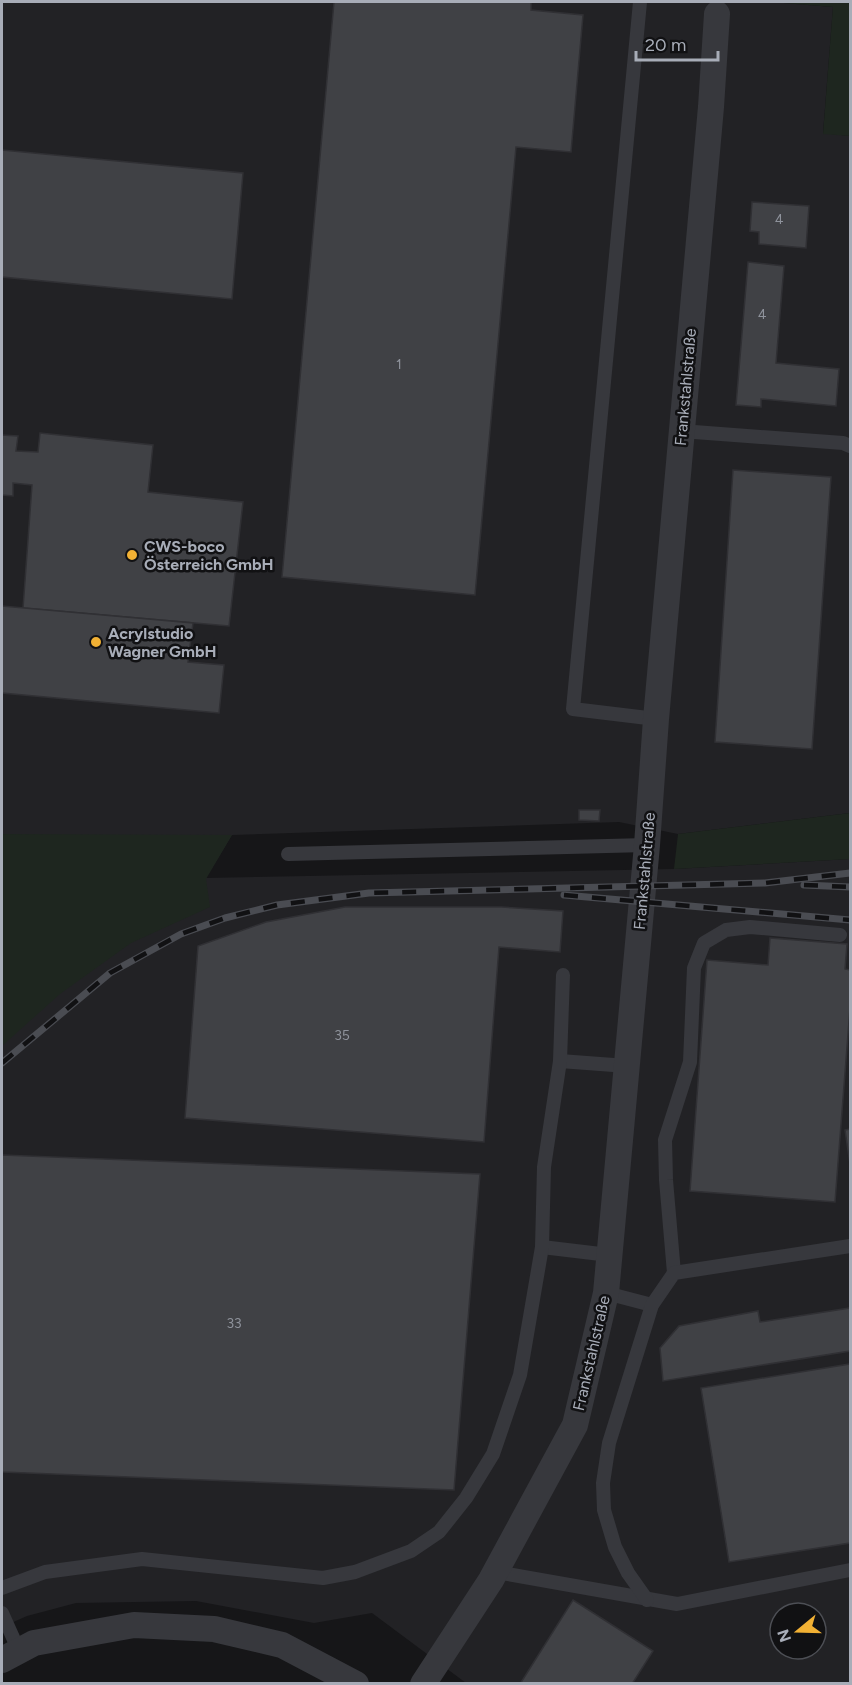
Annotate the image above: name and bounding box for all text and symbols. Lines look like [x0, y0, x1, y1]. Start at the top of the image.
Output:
scale bar [636, 24, 718, 62]
text: 20 m [645, 34, 686, 56]
house number: 4 [775, 211, 784, 228]
house number: 4 [758, 306, 767, 323]
street label: Frankstahlstraße [671, 327, 700, 446]
house number: 1 [396, 356, 402, 373]
place label: CWS-boco Österreich GmbH [144, 537, 273, 574]
marker: CWS-boco Österreich GmbH [125, 548, 139, 562]
place label: Acrylstudio Wagner GmbH [108, 624, 216, 661]
marker: Acrylstudio Wagner GmbH [89, 635, 103, 649]
street label: Frankstahlstraße [630, 811, 659, 930]
house number: 35 [334, 1027, 350, 1044]
street label: Frankstahlstraße [569, 1293, 614, 1413]
house number: 33 [226, 1315, 242, 1332]
north arrow [768, 1601, 828, 1661]
text: N [773, 1627, 795, 1645]

